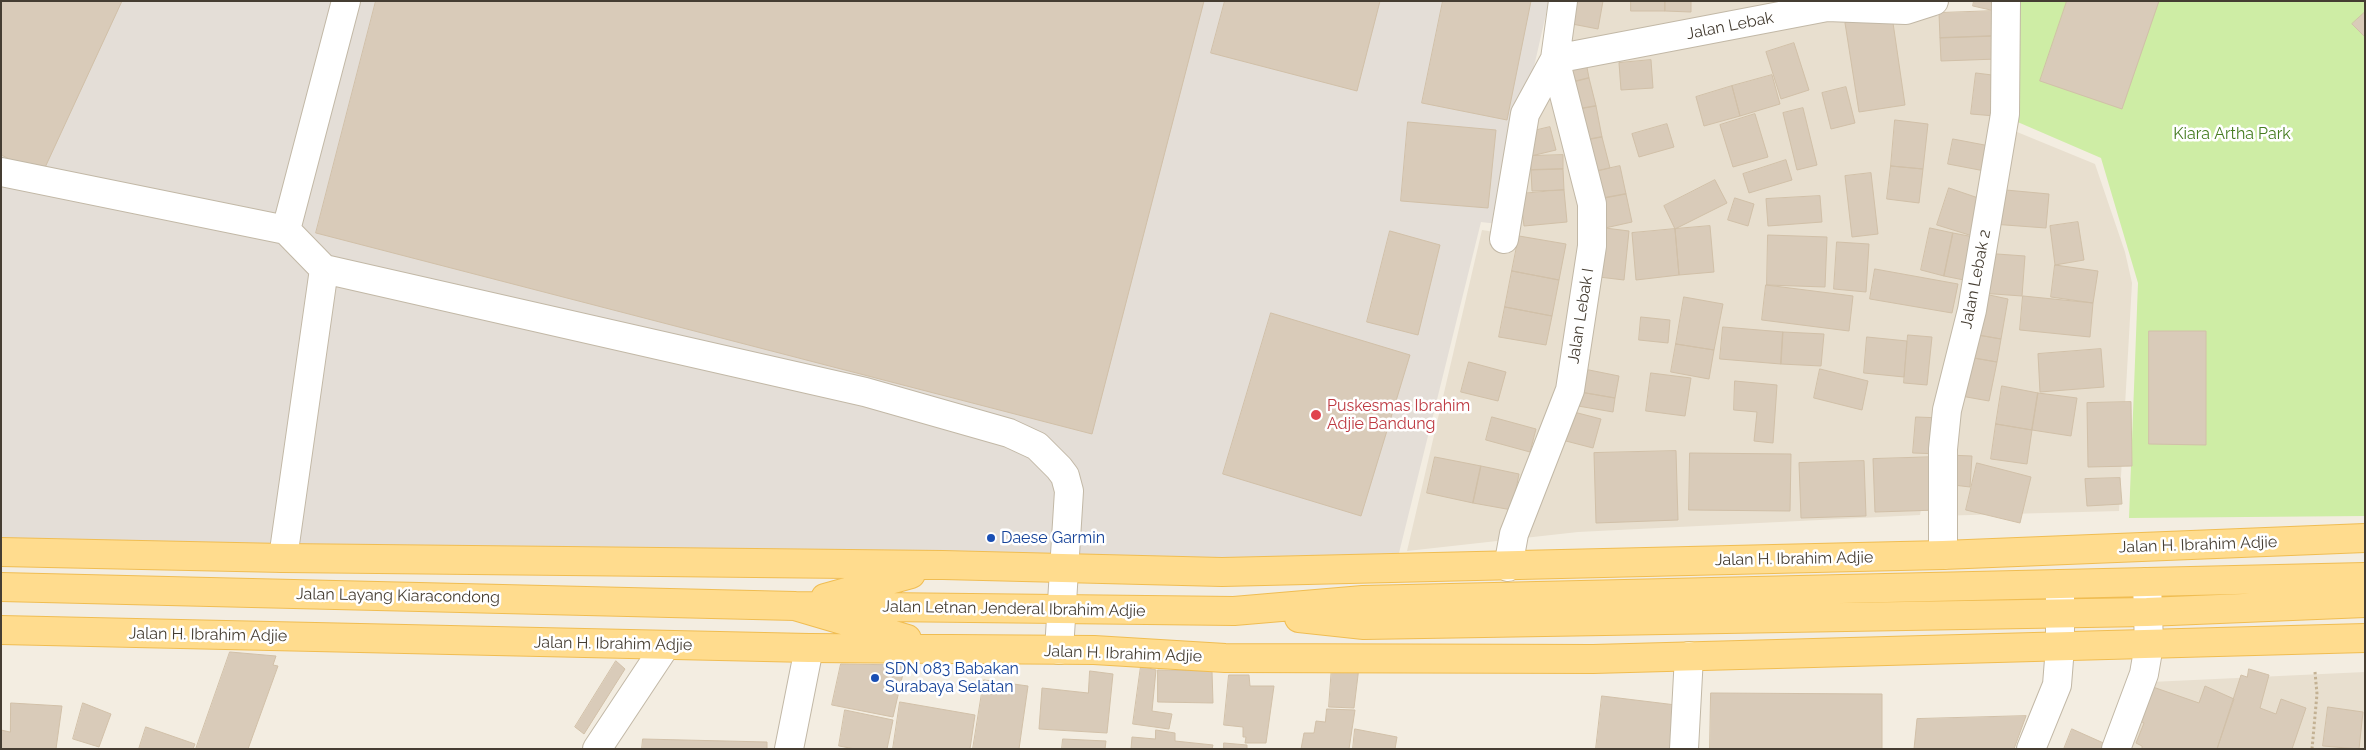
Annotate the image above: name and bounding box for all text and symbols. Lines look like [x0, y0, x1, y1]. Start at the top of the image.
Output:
street label: Jalan Lebak [1685, 8, 1775, 44]
park label: Kiara Artha Park [2173, 124, 2291, 144]
street label: Jalan Lebak 2 [1957, 228, 1995, 330]
street label: Jalan Lebak I [1564, 267, 1598, 365]
place label: Puskesmas Ibrahim Adjie Bandung [1327, 396, 1470, 434]
marker: Puskesmas Ibrahim Adjie Bandung [1309, 408, 1323, 422]
place label: Daese Garmin [1001, 528, 1105, 548]
marker: Daese Garmin [985, 532, 997, 544]
street label: Jalan H. Ibrahim Adjie [2119, 533, 2277, 557]
street label: Jalan H. Ibrahim Adjie [1715, 548, 1873, 570]
street label: Jalan Layang Kiaracondong [296, 585, 500, 607]
street label: Jalan Letnan Jenderal Ibrahim Adjie [882, 597, 1146, 621]
street label: Jalan H. Ibrahim Adjie [129, 624, 287, 646]
street label: Jalan H. Ibrahim Adjie [534, 633, 692, 655]
street label: Jalan H. Ibrahim Adjie [1044, 642, 1202, 666]
place label: SDN 083 Babakan Surabaya Selatan [885, 659, 1019, 697]
marker: SDN 083 Babakan Surabaya Selatan [869, 672, 881, 684]

